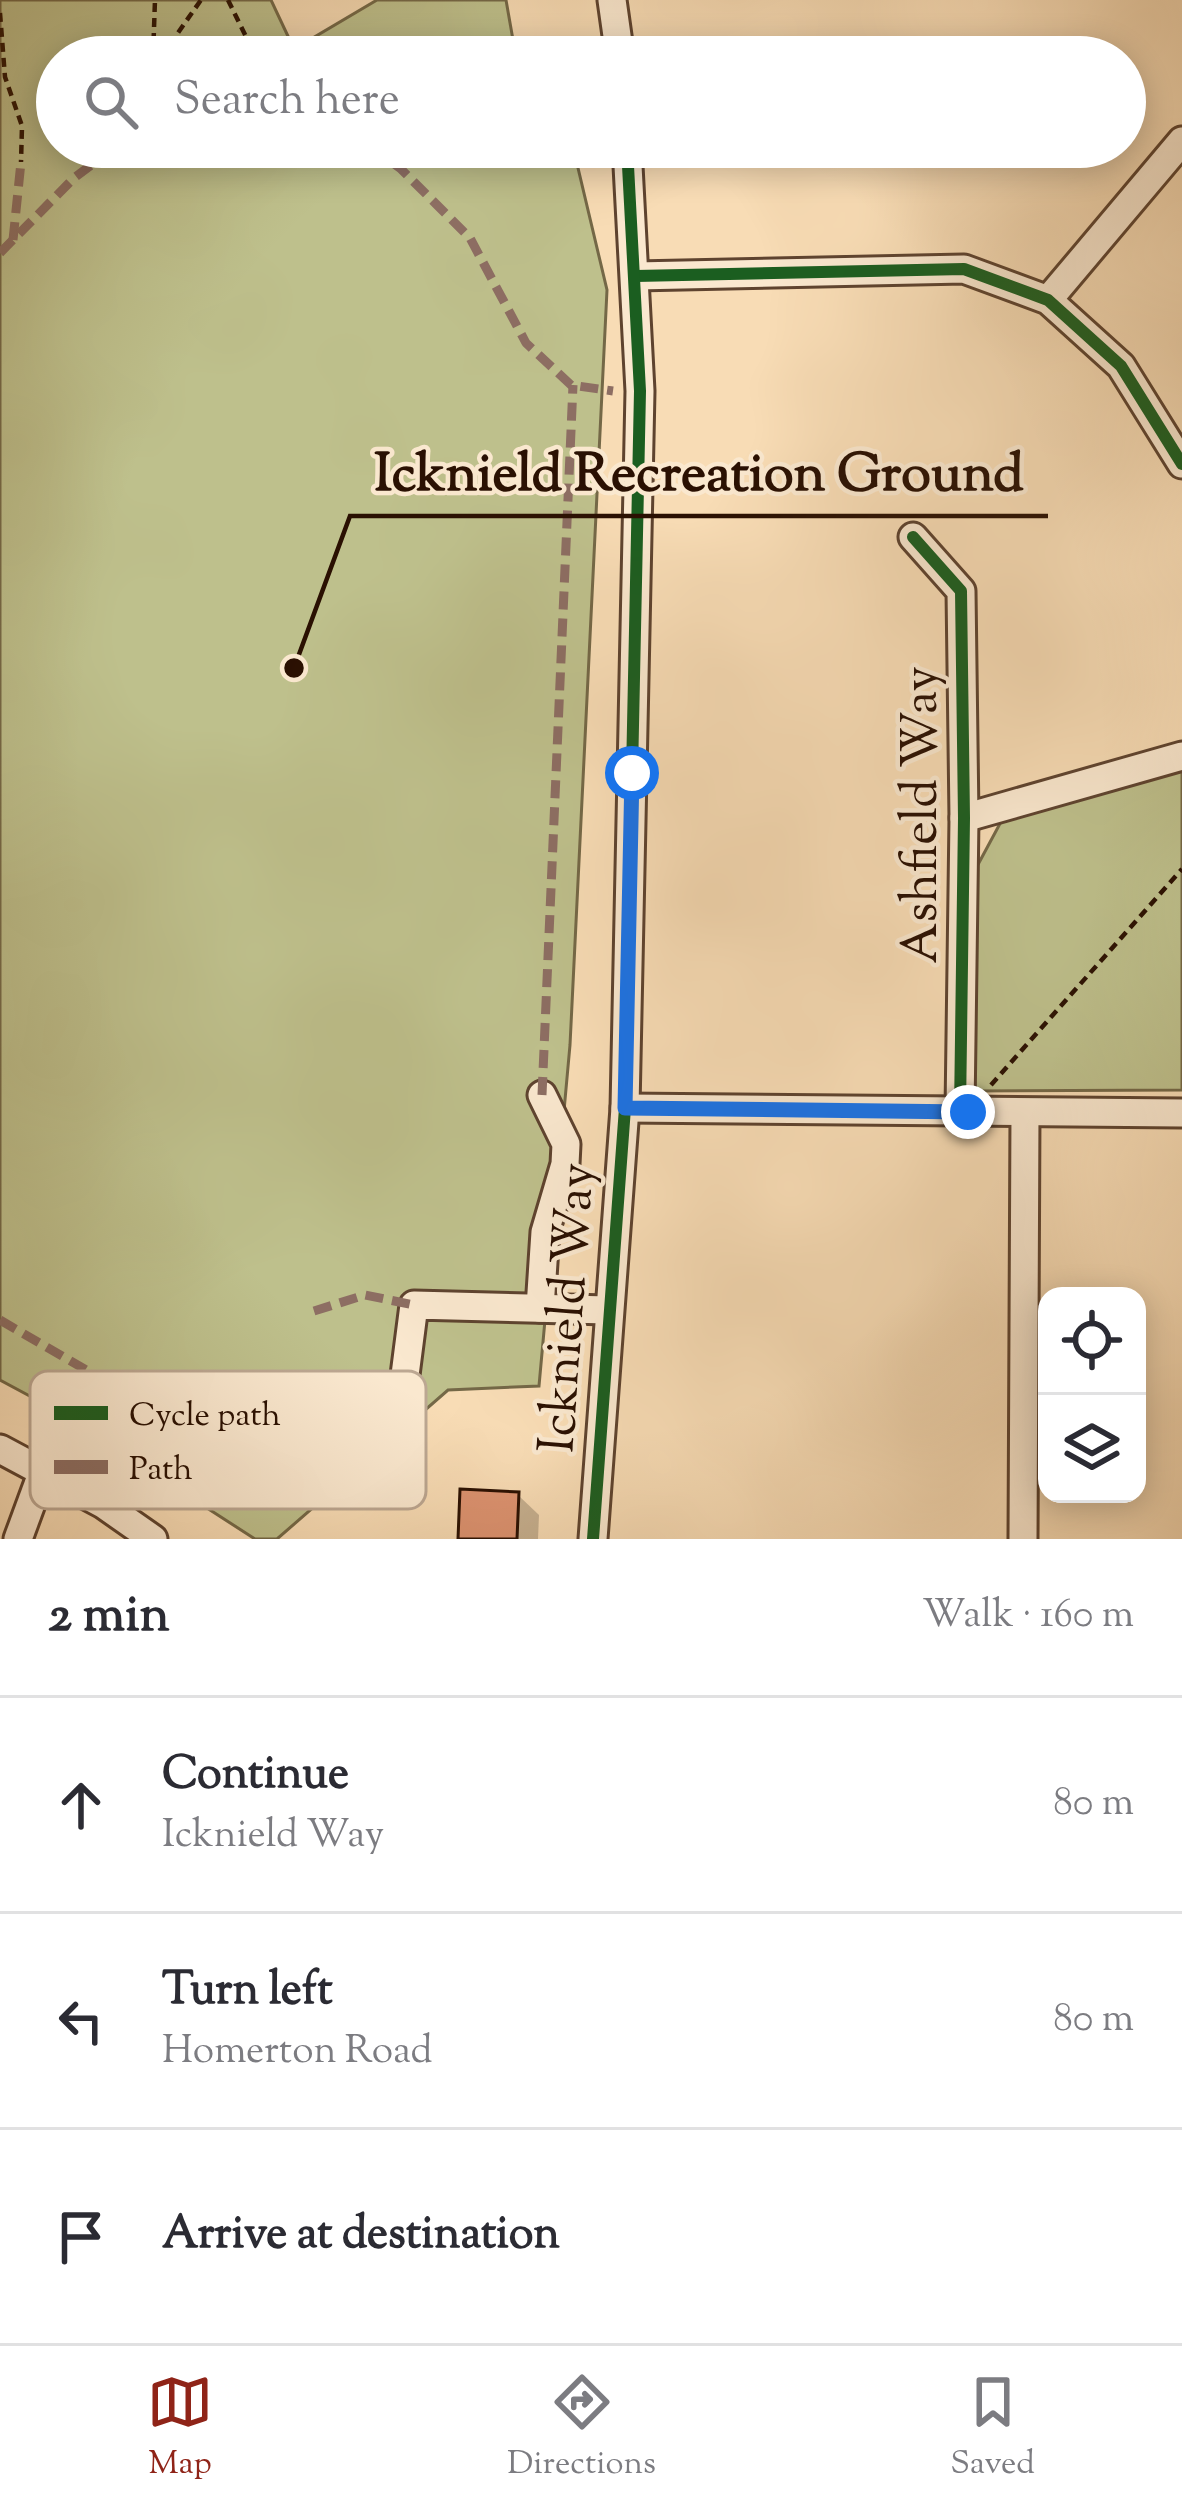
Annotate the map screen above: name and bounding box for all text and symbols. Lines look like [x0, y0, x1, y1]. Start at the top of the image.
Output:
search box [36, 36, 1146, 168]
icon: search [78, 69, 144, 135]
text: Search here [174, 70, 400, 135]
callout: Icknield Recreation Ground [350, 426, 1048, 516]
text: Icknield Recreation Ground [374, 438, 1024, 516]
street label: Ashfield Way [887, 666, 960, 964]
route start [605, 746, 659, 800]
route end [941, 1085, 995, 1139]
street label: Icknield Way [523, 1161, 617, 1455]
map controls [1038, 1287, 1146, 1503]
button: locate [1038, 1287, 1146, 1395]
legend [30, 1371, 426, 1509]
text: Cycle path [129, 1393, 281, 1441]
button: layers [1038, 1395, 1146, 1503]
text: Path [129, 1447, 193, 1495]
text: 2 min [48, 1581, 170, 1654]
text: Walk · 160 m [922, 1589, 1134, 1645]
text: Continue [162, 1744, 349, 1809]
icon: ahead [48, 1772, 114, 1838]
text: 80 m [1053, 1777, 1134, 1833]
text: Icknield Way [162, 1809, 384, 1865]
text: Turn left [162, 1960, 333, 2025]
icon: left [48, 1988, 114, 2054]
text: 80 m [1053, 1993, 1134, 2049]
text: Homerton Road [162, 2025, 433, 2081]
icon: arrive [48, 2204, 114, 2270]
text: Arrive at destination [162, 2204, 560, 2269]
tab: Map [147, 2369, 213, 2489]
tab: Directions [507, 2369, 656, 2489]
tab: Saved [950, 2369, 1035, 2489]

